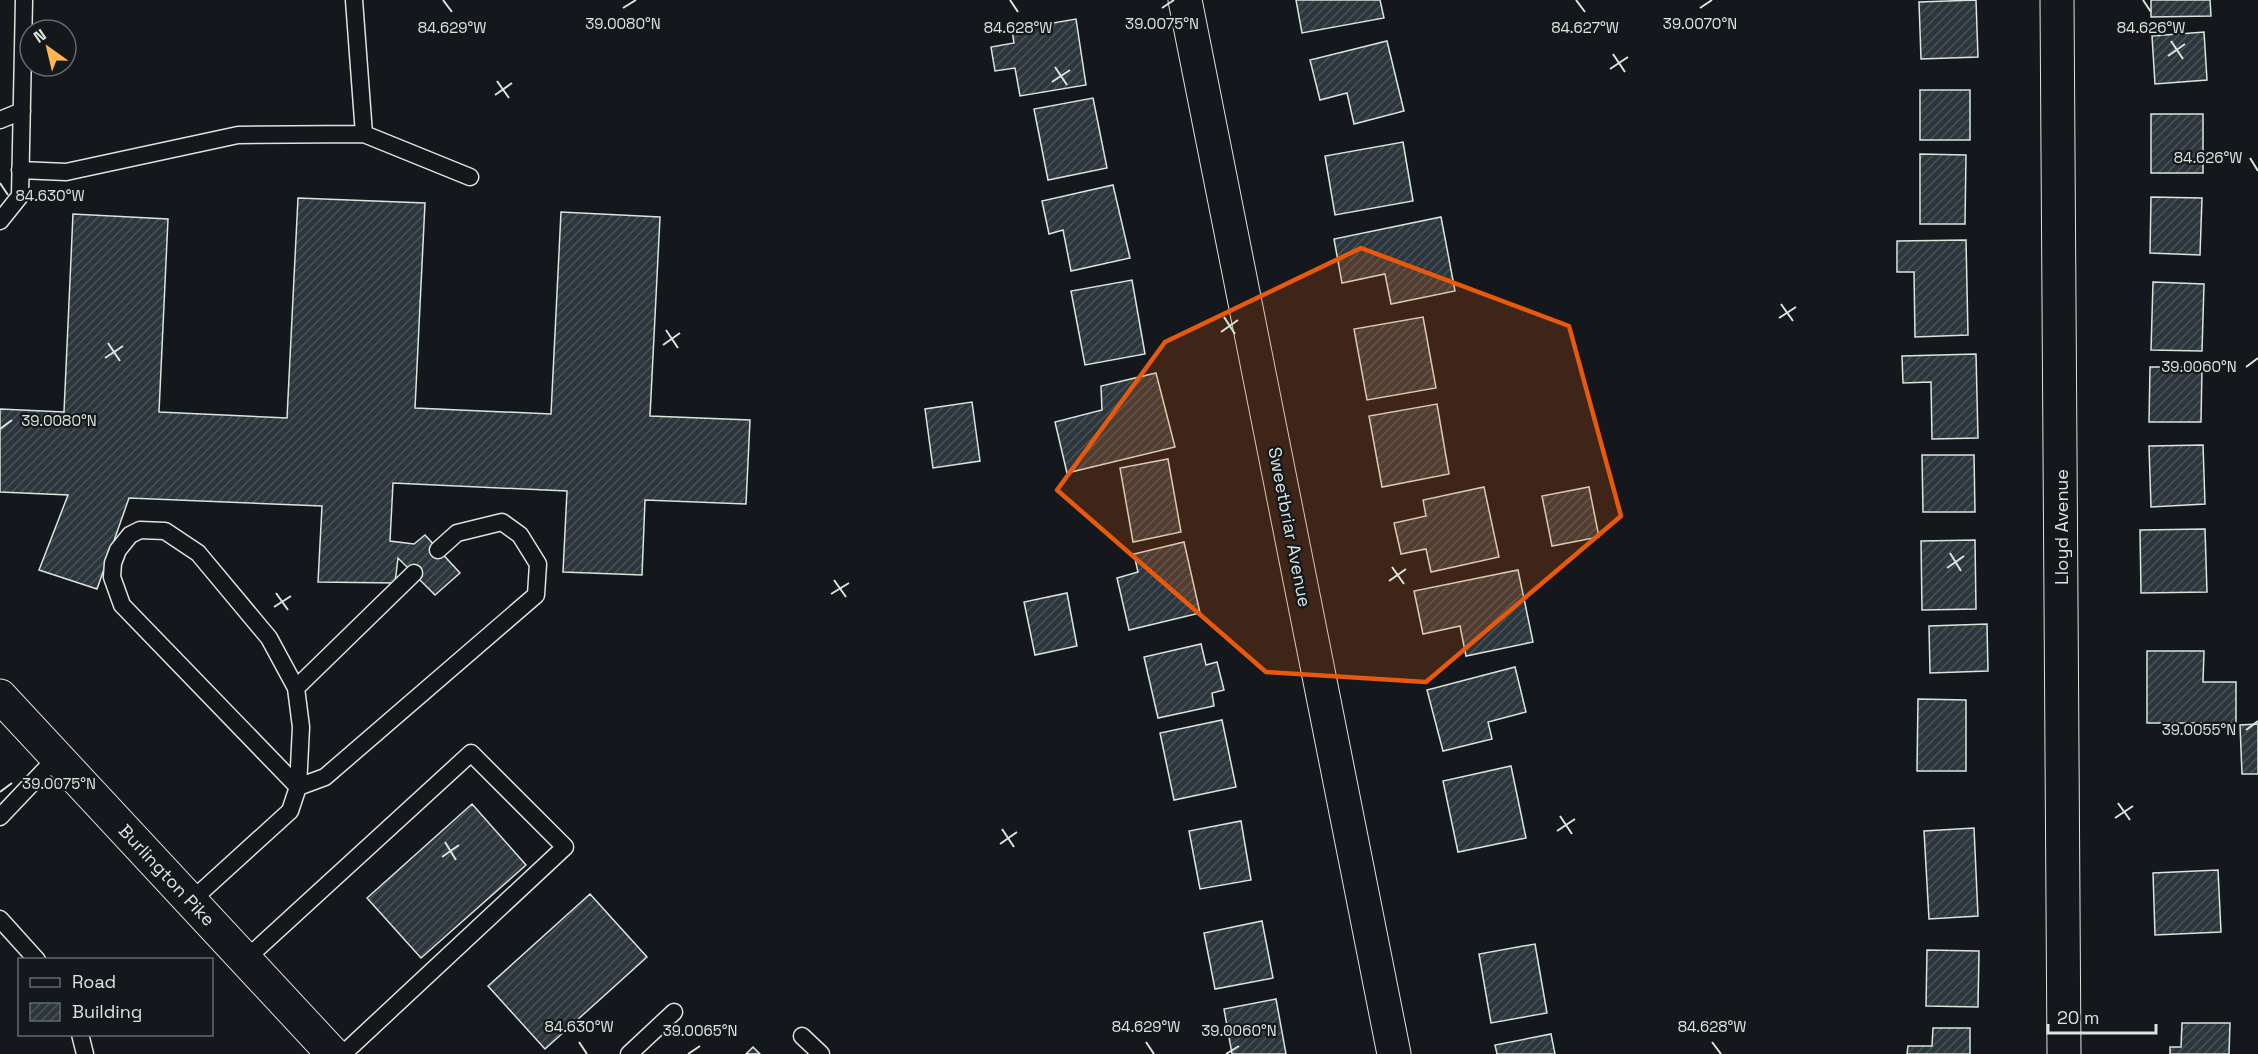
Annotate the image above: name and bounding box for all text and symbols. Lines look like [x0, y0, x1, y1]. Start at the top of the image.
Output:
text: 39.0080°N [585, 14, 661, 33]
text: 39.0075°N [1125, 14, 1199, 33]
text: 39.0070°N [1663, 14, 1737, 33]
north arrow [18, 18, 78, 78]
text: 84.629°W [418, 18, 486, 37]
text: 84.628°W [984, 18, 1052, 37]
text: 84.627°W [1551, 18, 1619, 37]
text: 84.626°W [2117, 18, 2185, 37]
text: N [30, 24, 50, 48]
text: 84.626°W [2174, 148, 2242, 167]
text: 84.630°W [15, 186, 85, 205]
text: 39.0060°N [2161, 357, 2237, 376]
text: 39.0080°N [21, 411, 97, 430]
street label: Sweetbriar Avenue [1263, 445, 1317, 609]
street label: Lloyd Avenue [2050, 469, 2073, 585]
text: 39.0055°N [2162, 720, 2236, 739]
text: 39.0075°N [22, 774, 96, 793]
street label: Burlington Pike [114, 819, 220, 931]
legend [18, 958, 213, 1036]
text: Road [72, 970, 116, 993]
scale bar [2048, 997, 2156, 1035]
text: Building [72, 1000, 142, 1023]
text: 20 m [2057, 1006, 2100, 1029]
text: 84.630°W [544, 1017, 614, 1036]
text: 84.629°W [1112, 1017, 1180, 1036]
text: 84.628°W [1678, 1017, 1746, 1036]
text: 39.0065°N [663, 1021, 737, 1040]
text: 39.0060°N [1201, 1021, 1277, 1040]

